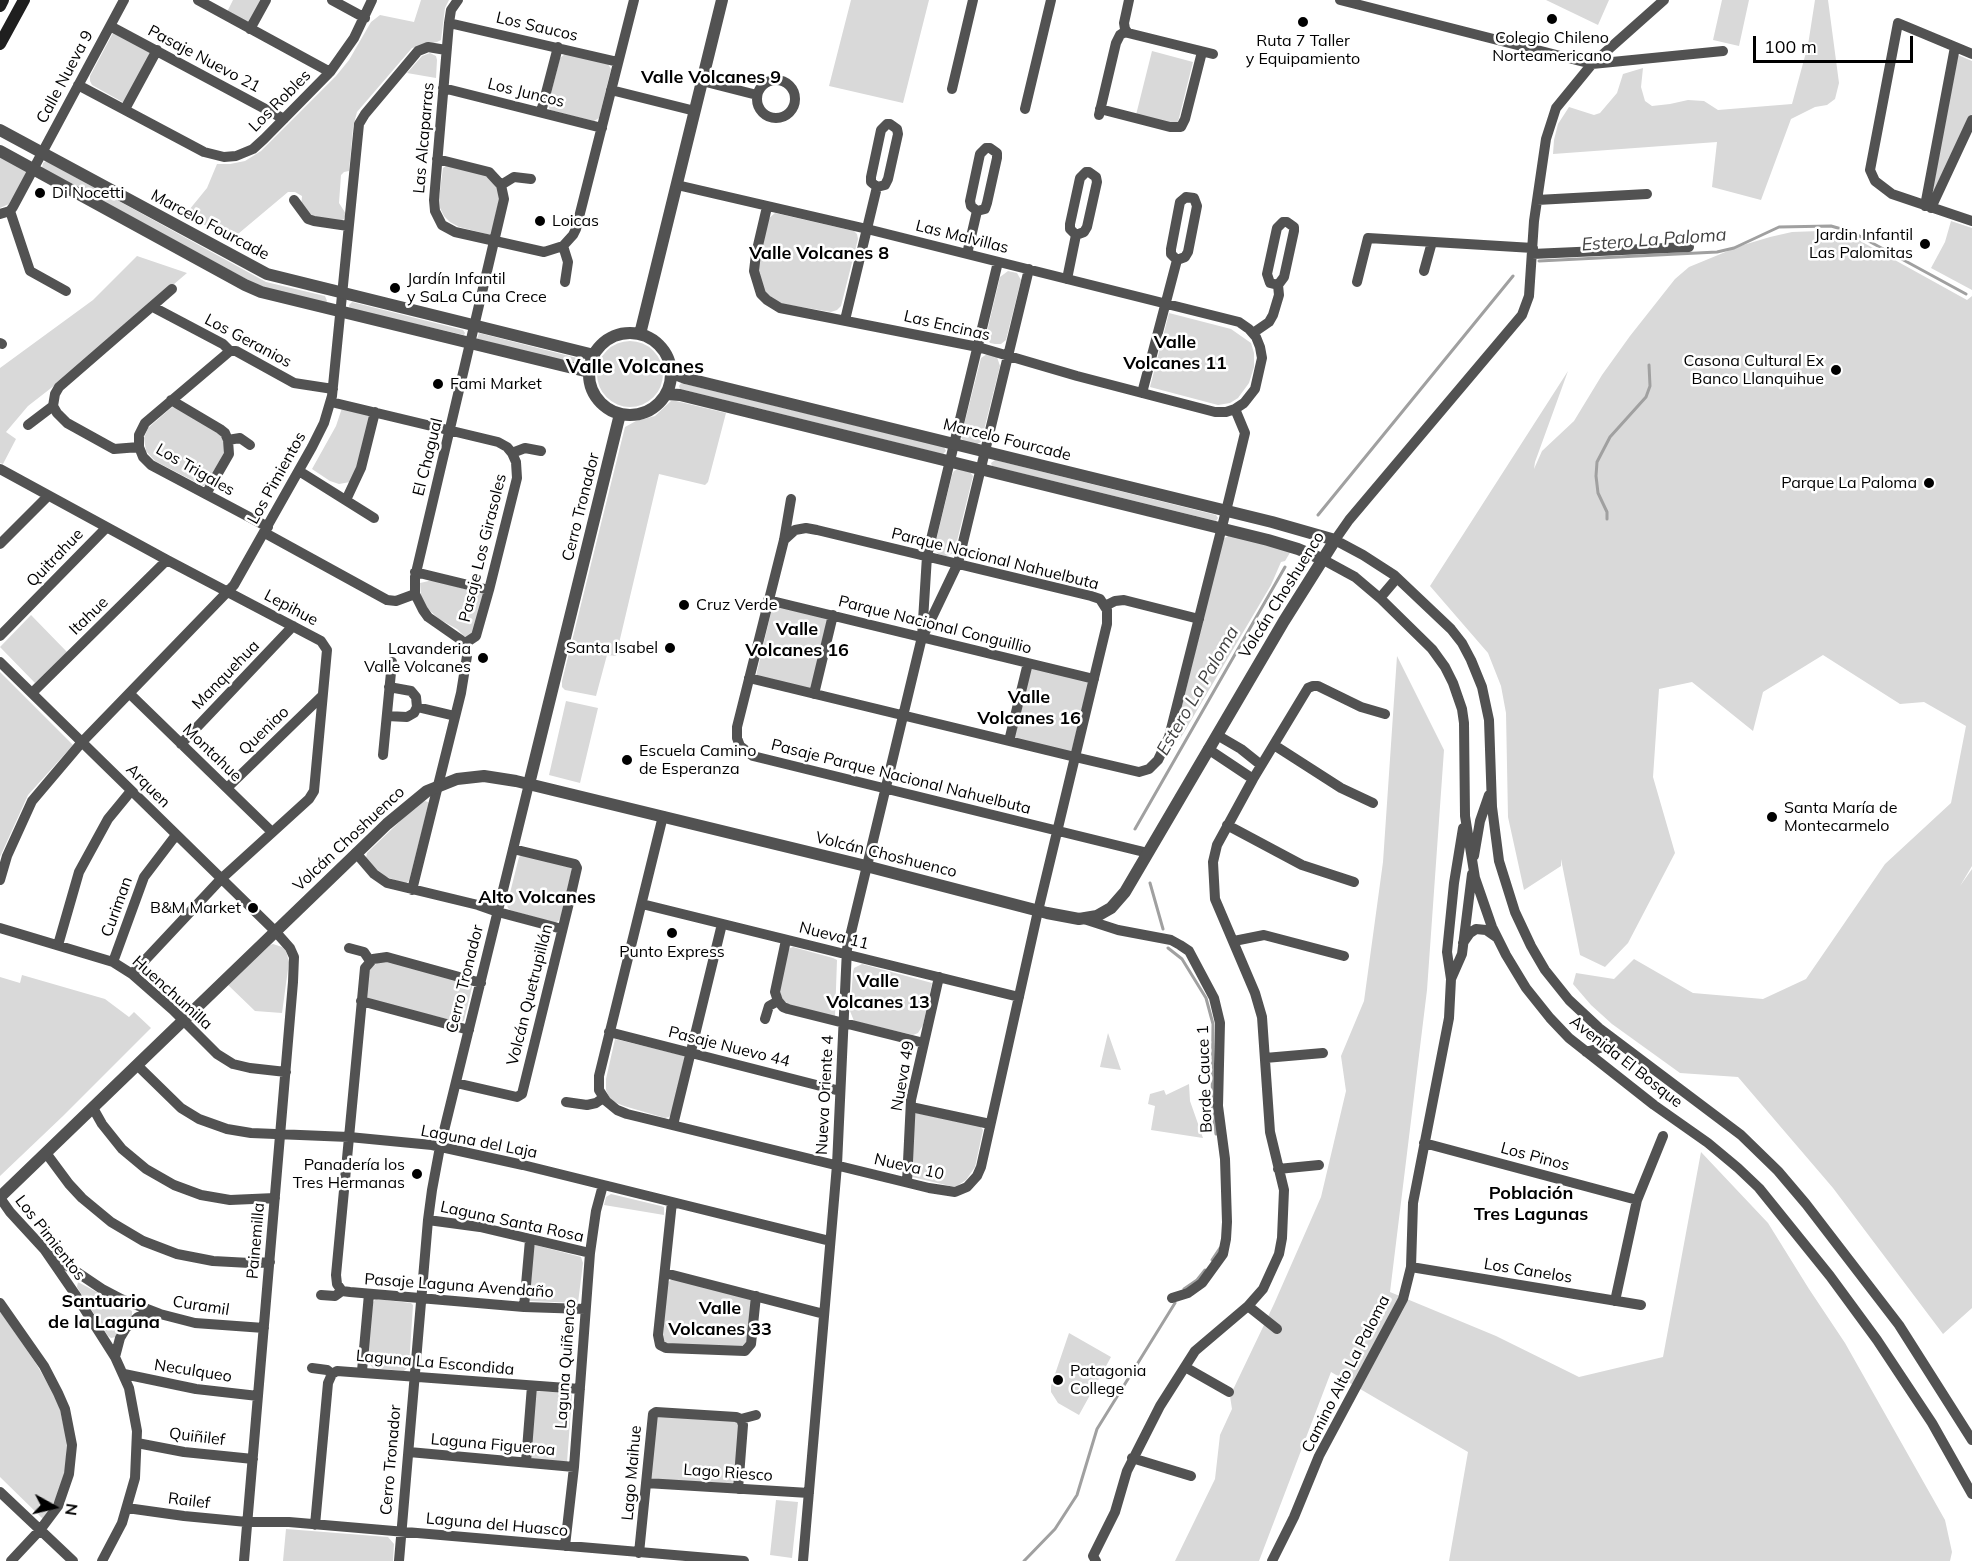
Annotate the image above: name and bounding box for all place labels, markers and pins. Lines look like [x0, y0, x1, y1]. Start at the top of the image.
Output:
marker: Colegio Chileno Norteamericano [1545, 12, 1559, 26]
marker: Ruta 7 Taller y Equipamiento [1296, 15, 1310, 29]
place label: Colegio Chileno Norteamericano [1492, 28, 1612, 66]
place label: Ruta 7 Taller y Equipamiento [1246, 31, 1360, 69]
place label: Di Nocetti [52, 183, 124, 203]
marker: Di Nocetti [33, 186, 47, 200]
place label: Loicas [552, 211, 599, 231]
marker: Loicas [533, 214, 547, 228]
place label: Jardin Infantil Las Palomitas [1809, 225, 1913, 263]
marker: Jardin Infantil Las Palomitas [1918, 237, 1932, 251]
place label: Jardín Infantil y SaLa Cuna Crece [407, 269, 547, 307]
marker: Jardín Infantil y SaLa Cuna Crece [388, 281, 402, 295]
place label: Casona Cultural Ex Banco Llanquihue [1684, 351, 1824, 389]
marker: Casona Cultural Ex Banco Llanquihue [1829, 363, 1843, 377]
place label: Fami Market [450, 374, 542, 394]
marker: Fami Market [431, 377, 445, 391]
place label: Parque La Paloma [1781, 473, 1917, 493]
marker: Parque La Paloma [1922, 476, 1936, 490]
place label: Cruz Verde [696, 595, 777, 615]
marker: Cruz Verde [677, 598, 691, 612]
place label: Santa Isabel [566, 638, 658, 658]
place label: Lavanderia Valle Volcanes [364, 639, 471, 677]
marker: Santa Isabel [663, 641, 677, 655]
marker: Lavanderia Valle Volcanes [476, 651, 490, 665]
place label: Escuela Camino de Esperanza [639, 741, 756, 779]
marker: Escuela Camino de Esperanza [620, 753, 634, 767]
place label: Santa María de Montecarmelo [1784, 798, 1897, 836]
marker: Santa María de Montecarmelo [1765, 810, 1779, 824]
place label: B&M Market [150, 898, 241, 918]
marker: B&M Market [246, 901, 260, 915]
marker: Punto Express [665, 926, 679, 940]
place label: Punto Express [619, 942, 725, 962]
place label: Panadería los Tres Hermanas [293, 1155, 405, 1193]
marker: Panadería los Tres Hermanas [410, 1167, 424, 1181]
place label: Patagonia College [1070, 1361, 1146, 1399]
marker: Patagonia College [1051, 1373, 1065, 1387]

